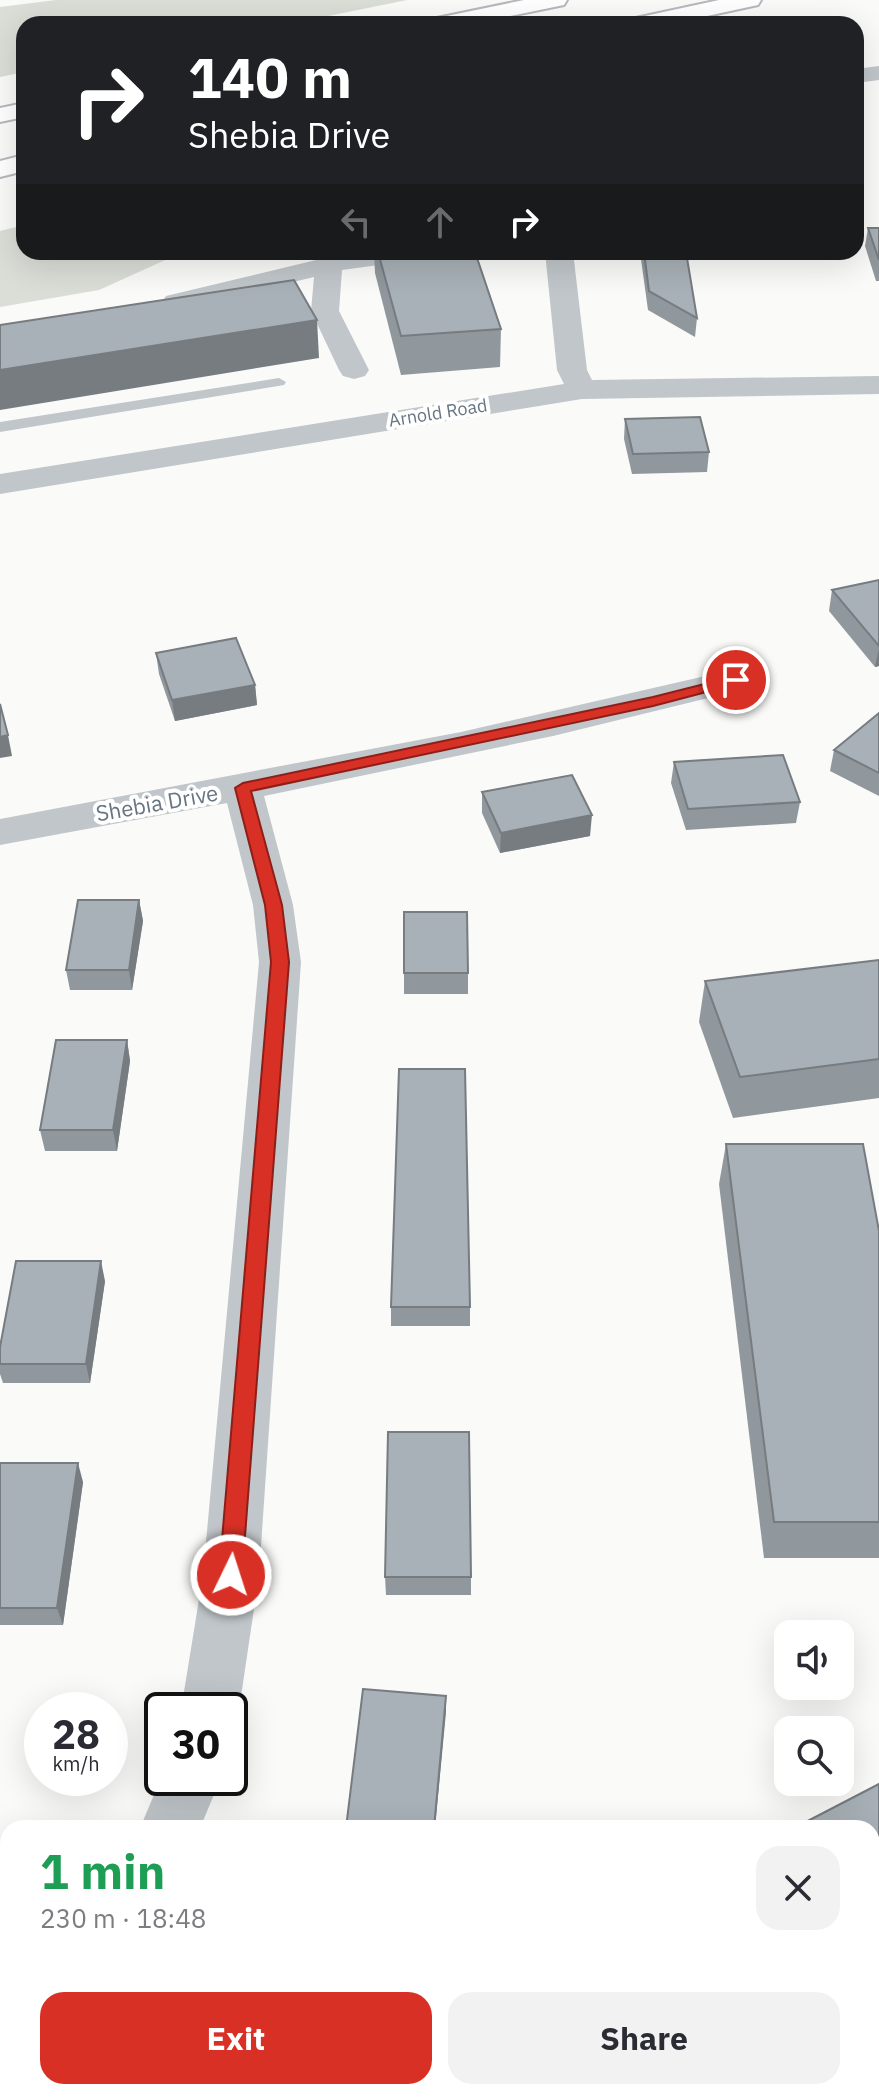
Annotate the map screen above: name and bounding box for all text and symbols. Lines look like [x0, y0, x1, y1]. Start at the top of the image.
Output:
text: 140 m [188, 41, 352, 113]
icon: right [56, 48, 160, 152]
text: Shebia Drive [188, 111, 390, 158]
icon: left [334, 200, 378, 244]
icon: ahead [418, 200, 462, 244]
icon: right [502, 200, 546, 244]
street label: Arnold Road [387, 393, 489, 432]
pin [702, 646, 770, 714]
icon: arrive [714, 658, 758, 702]
street label: Shebia Drive [94, 777, 220, 828]
position arrow [189, 1533, 273, 1617]
map controls [774, 1620, 854, 1796]
button: sound [774, 1620, 854, 1700]
speed limit sign: 30 [144, 1692, 248, 1796]
text: 28 [52, 1708, 100, 1760]
button: search [774, 1716, 854, 1796]
text: km/h [52, 1750, 100, 1777]
text: 1 min [40, 1840, 165, 1902]
button: close [756, 1846, 840, 1930]
text: 230 m · 18:48 [40, 1901, 206, 1935]
button: Exit [40, 1992, 432, 2084]
button: Share [448, 1992, 840, 2084]

